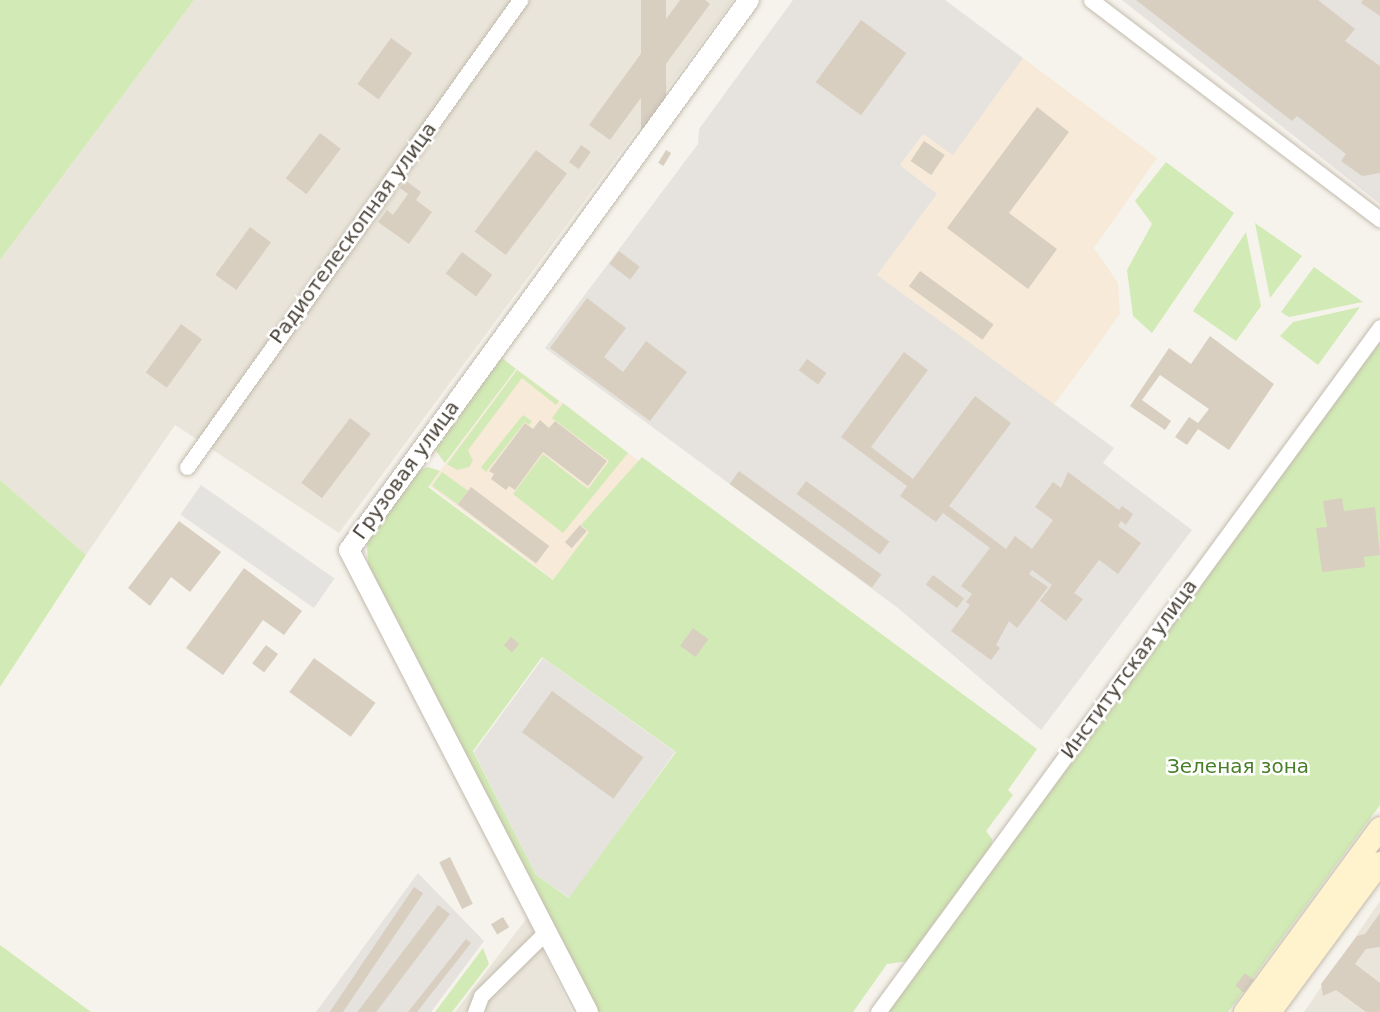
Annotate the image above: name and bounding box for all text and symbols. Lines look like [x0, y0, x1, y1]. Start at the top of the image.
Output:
street label: Радиотелескопная улица [265, 118, 441, 348]
street label: Грузовая улица [348, 396, 464, 544]
street label: Институтская улица [1056, 575, 1202, 763]
park label: Зеленая зона [1167, 754, 1309, 778]

